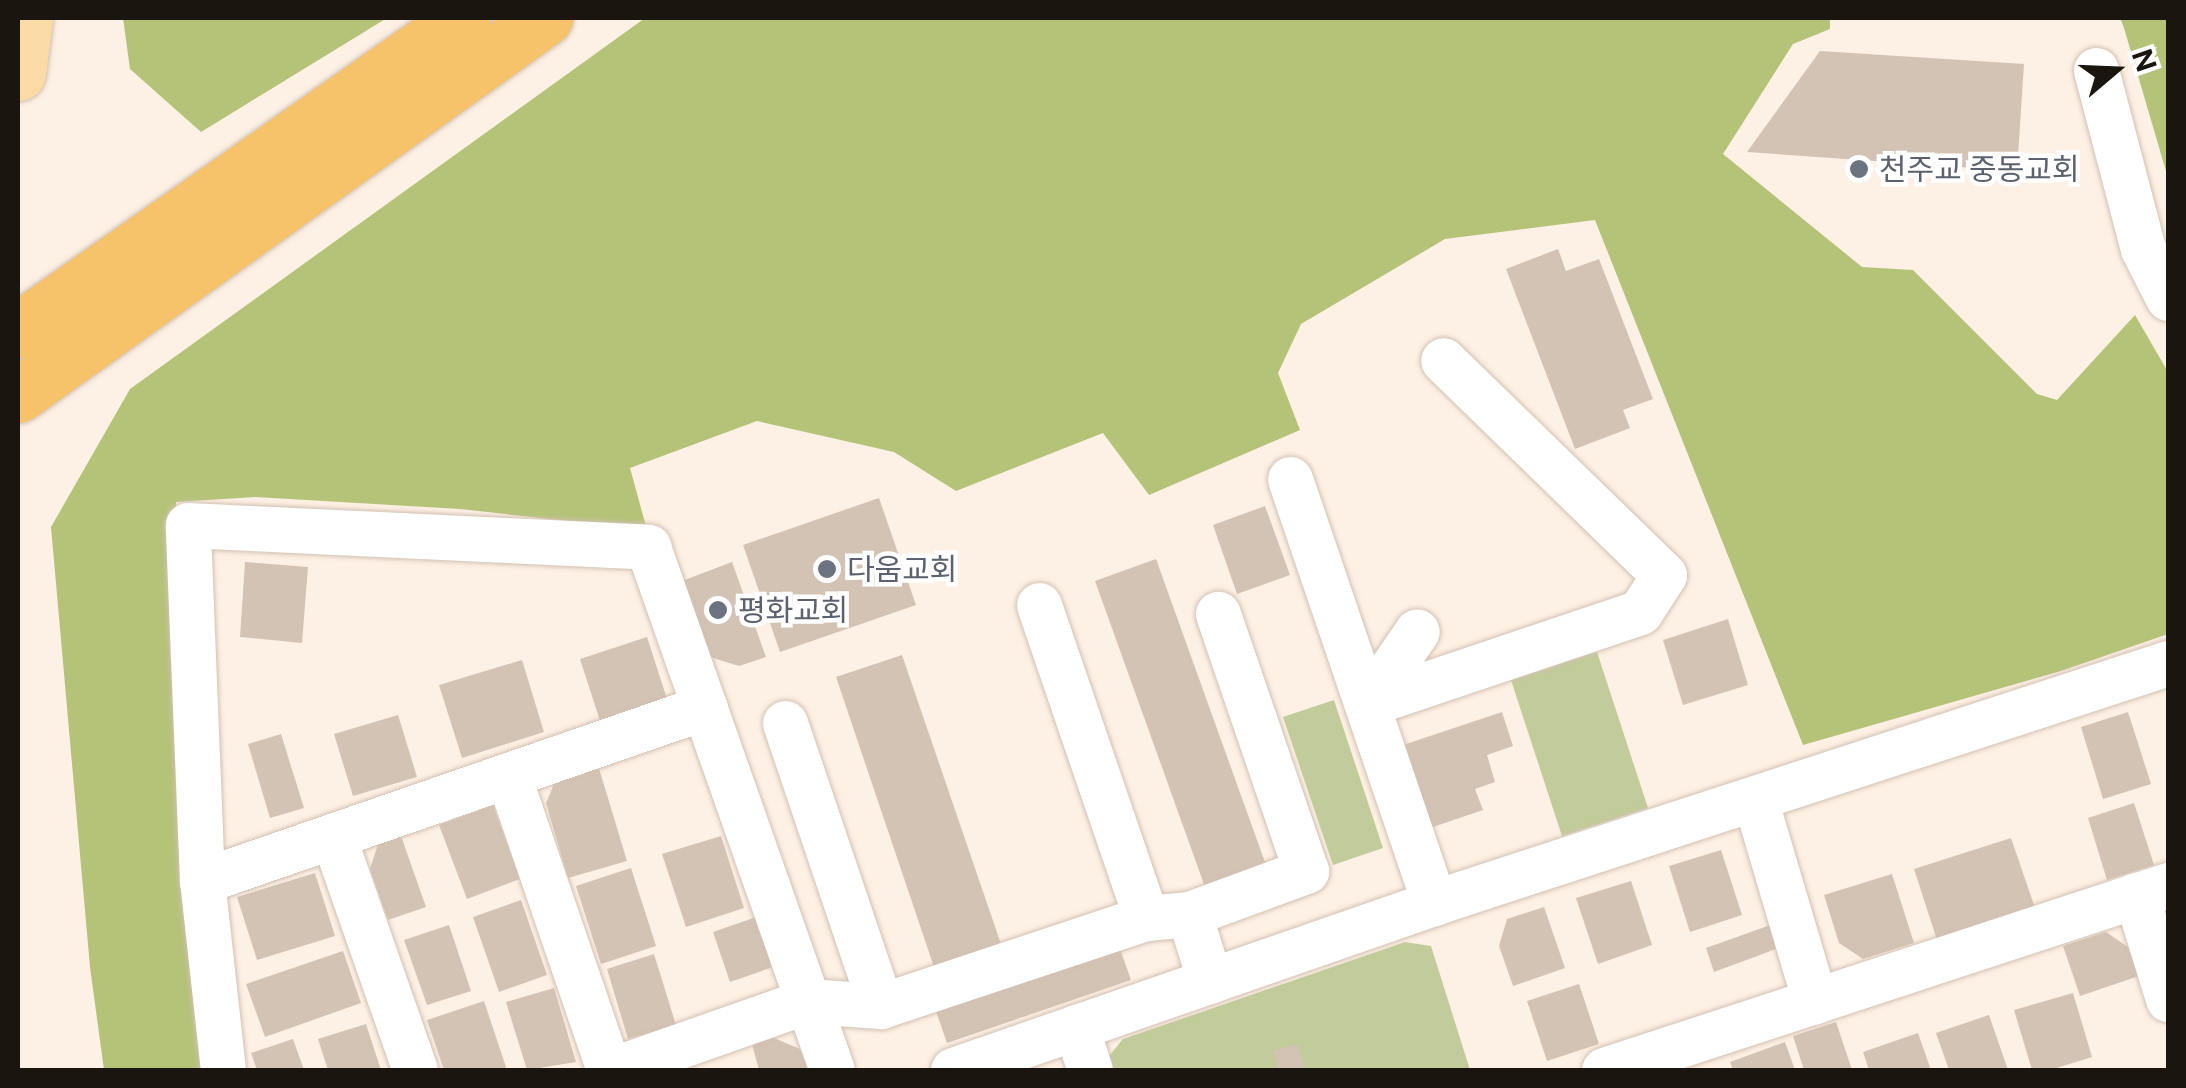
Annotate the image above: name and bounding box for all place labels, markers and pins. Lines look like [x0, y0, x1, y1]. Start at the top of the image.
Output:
place label: 천주교 중동교회 [1879, 151, 2079, 187]
marker: 천주교 중동교회 [1848, 158, 1870, 180]
place label: 다움교회 [847, 551, 957, 587]
marker: 다움교회 [816, 558, 838, 580]
place label: 평화교회 [738, 592, 848, 628]
marker: 평화교회 [707, 599, 729, 621]

